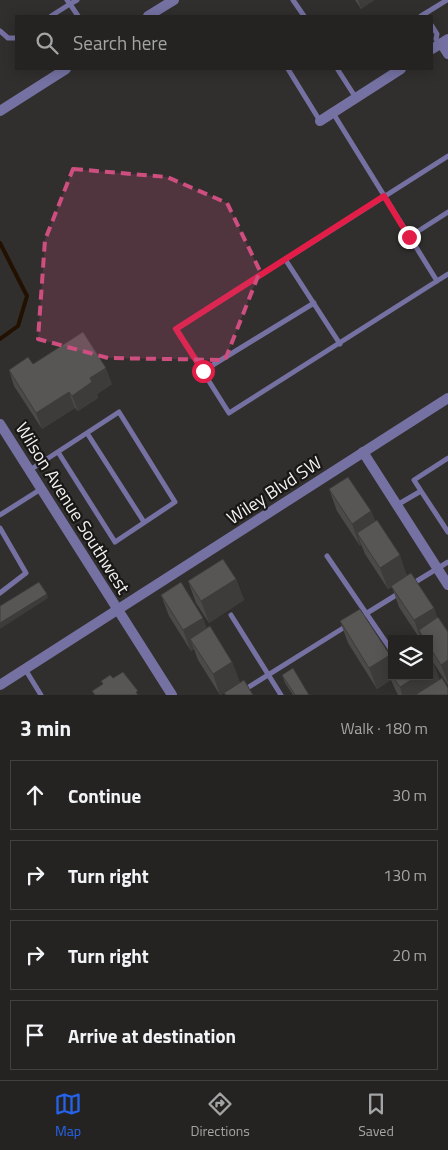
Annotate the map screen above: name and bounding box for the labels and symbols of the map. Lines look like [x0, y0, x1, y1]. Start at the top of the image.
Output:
route end [398, 226, 421, 249]
route start [192, 360, 215, 383]
street label: Wilson Avenue Southwest [9, 417, 137, 600]
street label: Wiley Blvd SW [221, 449, 327, 531]

